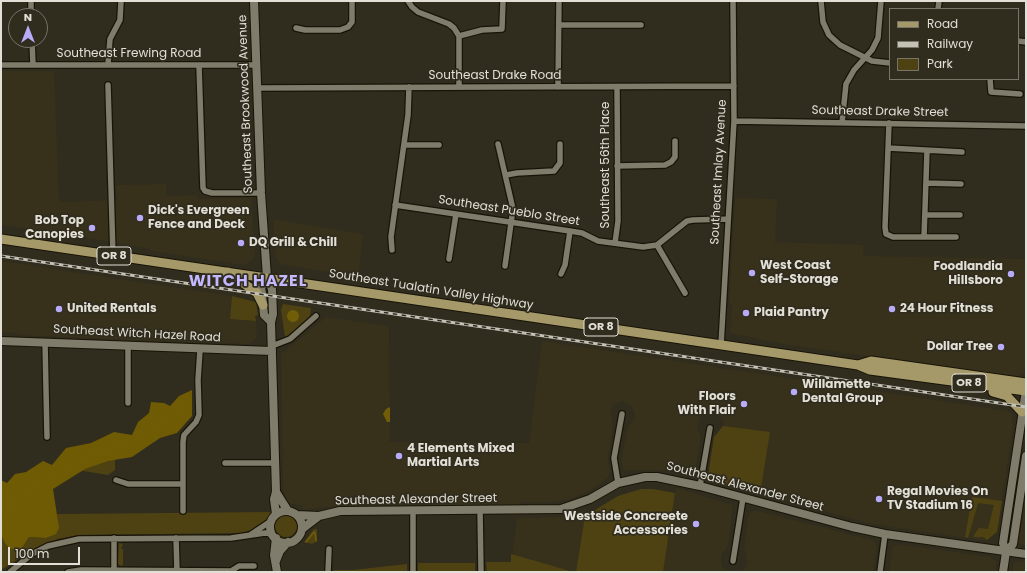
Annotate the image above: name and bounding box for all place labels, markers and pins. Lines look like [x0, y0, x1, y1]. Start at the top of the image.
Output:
place label: Dick's Evergreen Fence and Deck [148, 204, 250, 232]
marker: Dick's Evergreen Fence and Deck [135, 213, 145, 223]
place label: Bob Top Canopies [25, 214, 84, 242]
marker: Bob Top Canopies [87, 223, 97, 233]
place label: DQ Grill & Chill [249, 236, 337, 250]
marker: DQ Grill & Chill [236, 238, 246, 248]
place label: West Coast Self-Storage [760, 259, 838, 287]
place label: Foodlandia Hillsboro [933, 260, 1003, 288]
marker: West Coast Self-Storage [747, 268, 757, 278]
marker: Foodlandia Hillsboro [1006, 269, 1016, 279]
place label: United Rentals [67, 302, 157, 316]
place label: 24 Hour Fitness [900, 302, 994, 316]
marker: United Rentals [54, 304, 64, 314]
marker: 24 Hour Fitness [887, 304, 897, 314]
place label: Plaid Pantry [754, 306, 829, 320]
marker: Plaid Pantry [741, 308, 751, 318]
place label: Dollar Tree [927, 340, 993, 354]
marker: Dollar Tree [996, 342, 1006, 352]
place label: Willamette Dental Group [802, 378, 883, 406]
marker: Willamette Dental Group [789, 387, 799, 397]
place label: Floors With Flair [677, 390, 736, 418]
marker: Floors With Flair [739, 399, 749, 409]
place label: 4 Elements Mixed Martial Arts [407, 442, 515, 470]
marker: 4 Elements Mixed Martial Arts [394, 451, 404, 461]
place label: Regal Movies On TV Stadium 16 [887, 485, 988, 513]
marker: Regal Movies On TV Stadium 16 [874, 494, 884, 504]
place label: Westside Concreete Accessories [564, 510, 688, 538]
marker: Westside Concreete Accessories [691, 519, 701, 529]

